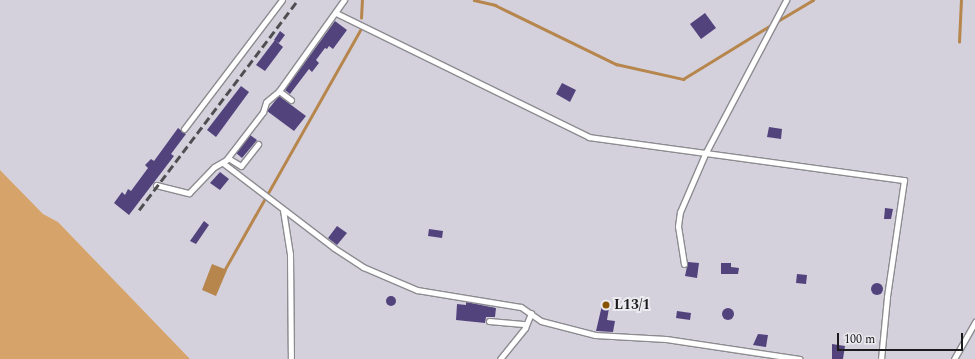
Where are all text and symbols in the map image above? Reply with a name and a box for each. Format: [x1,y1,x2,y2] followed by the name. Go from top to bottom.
[614,297,650,313] place label: L13/1
[601,300,611,310] marker: L13/1
[839,325,965,351] scale bar
[844,330,875,349] text: 100 m

